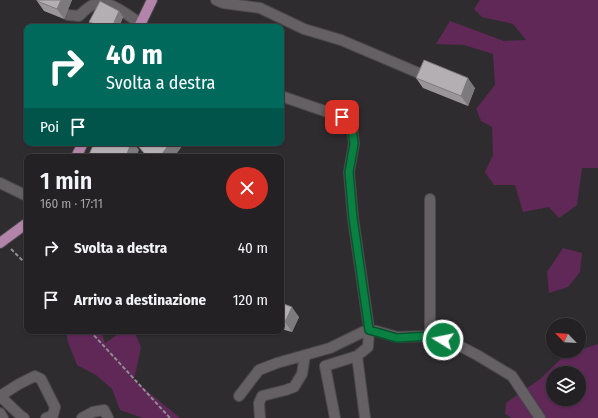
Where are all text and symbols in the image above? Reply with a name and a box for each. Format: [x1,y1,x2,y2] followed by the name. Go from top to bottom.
[106,38,163,71] text: 40 m
[40,40,92,92] icon: right
[106,72,215,94] text: Svolta a destra
[325,100,359,134] pin
[331,106,353,128] icon: arrive
[67,116,89,138] icon: arrive
[40,118,59,136] text: Poi
[40,167,92,195] text: 1 min
[226,167,268,209] button: close
[40,196,103,211] text: 160 m · 17:11
[40,237,62,259] icon: right
[74,239,167,257] text: Svolta a destra
[238,239,268,257] text: 40 m
[40,289,62,311] icon: arrive
[74,291,206,309] text: Arrivo a destinazione
[233,291,268,309] text: 120 m
[546,318,586,358] north arrow
[546,318,586,406] map controls
[422,319,464,361] position arrow
[546,366,586,406] button: layers

